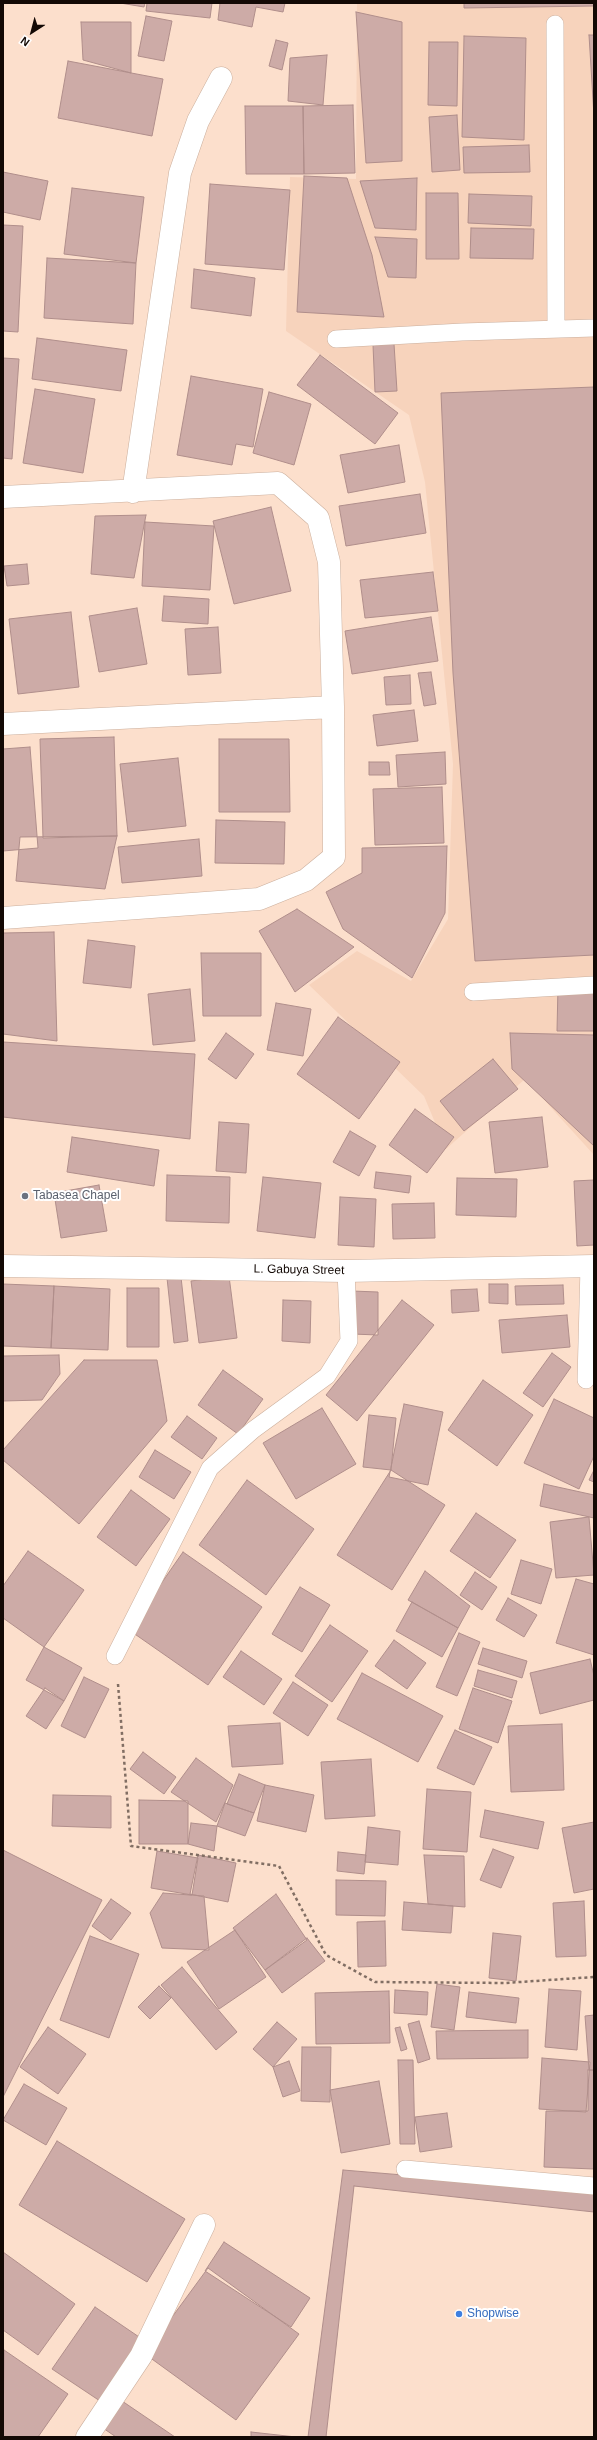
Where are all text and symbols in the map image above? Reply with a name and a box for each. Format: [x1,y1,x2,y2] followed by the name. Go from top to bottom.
[12,12,52,52] north arrow
[18,35,32,49] text: N
[33,1189,120,1203] place label: Tabasea Chapel
[20,1191,30,1201] marker: Tabasea Chapel
[254,1262,344,1278] street label: L. Gabuya Street
[467,2307,519,2321] place label: Shopwise
[454,2309,464,2319] marker: Shopwise

